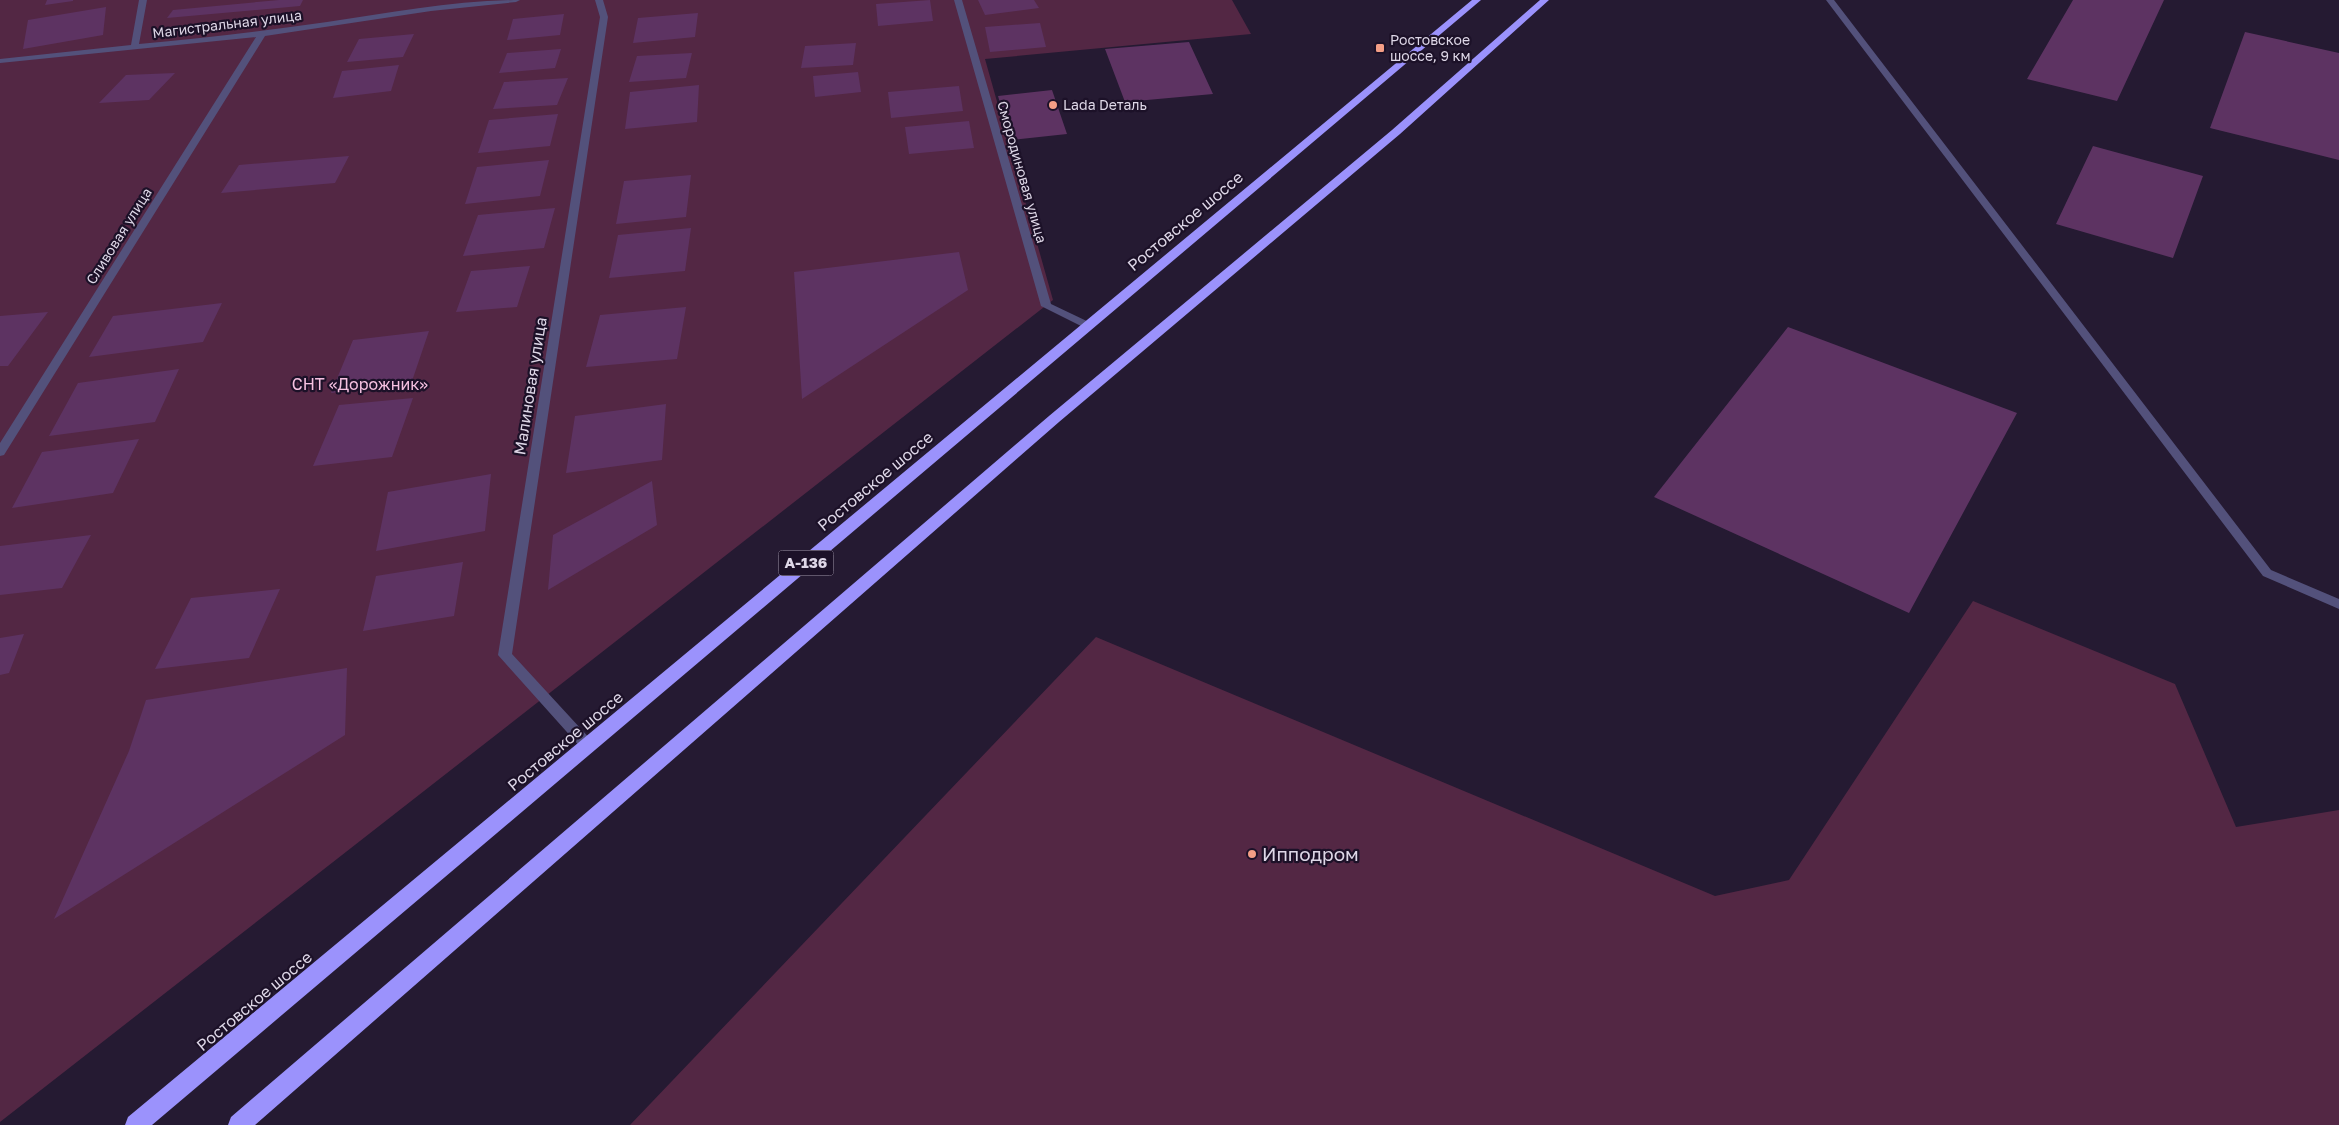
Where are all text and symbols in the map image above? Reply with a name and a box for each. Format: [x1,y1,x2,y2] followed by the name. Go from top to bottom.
[151,6,303,41] street label: Магистральная улица
[1390,31,1471,64] place label: Ростовское шоссе, 9 км
[1374,42,1386,54] marker: Ростовское шоссе, 9 км
[1063,96,1147,113] place label: Lada Dеталь
[994,99,1051,245] street label: Смородиновая улица
[1047,99,1059,111] marker: Lada Dеталь
[1123,167,1247,275] street label: Ростовское шоссе
[82,184,155,287] street label: Сливовая улица
[509,316,551,456] street label: Малиновая улица
[292,374,428,394] park label: СНТ «Дорожник»
[813,427,937,535] street label: Ростовское шоссе
[778,550,834,576] road number: А-136
[503,687,627,795] street label: Ростовское шоссе
[1262,842,1359,865] place label: Ипподром
[1246,848,1258,860] marker: Ипподром
[192,947,316,1055] street label: Ростовское шоссе

